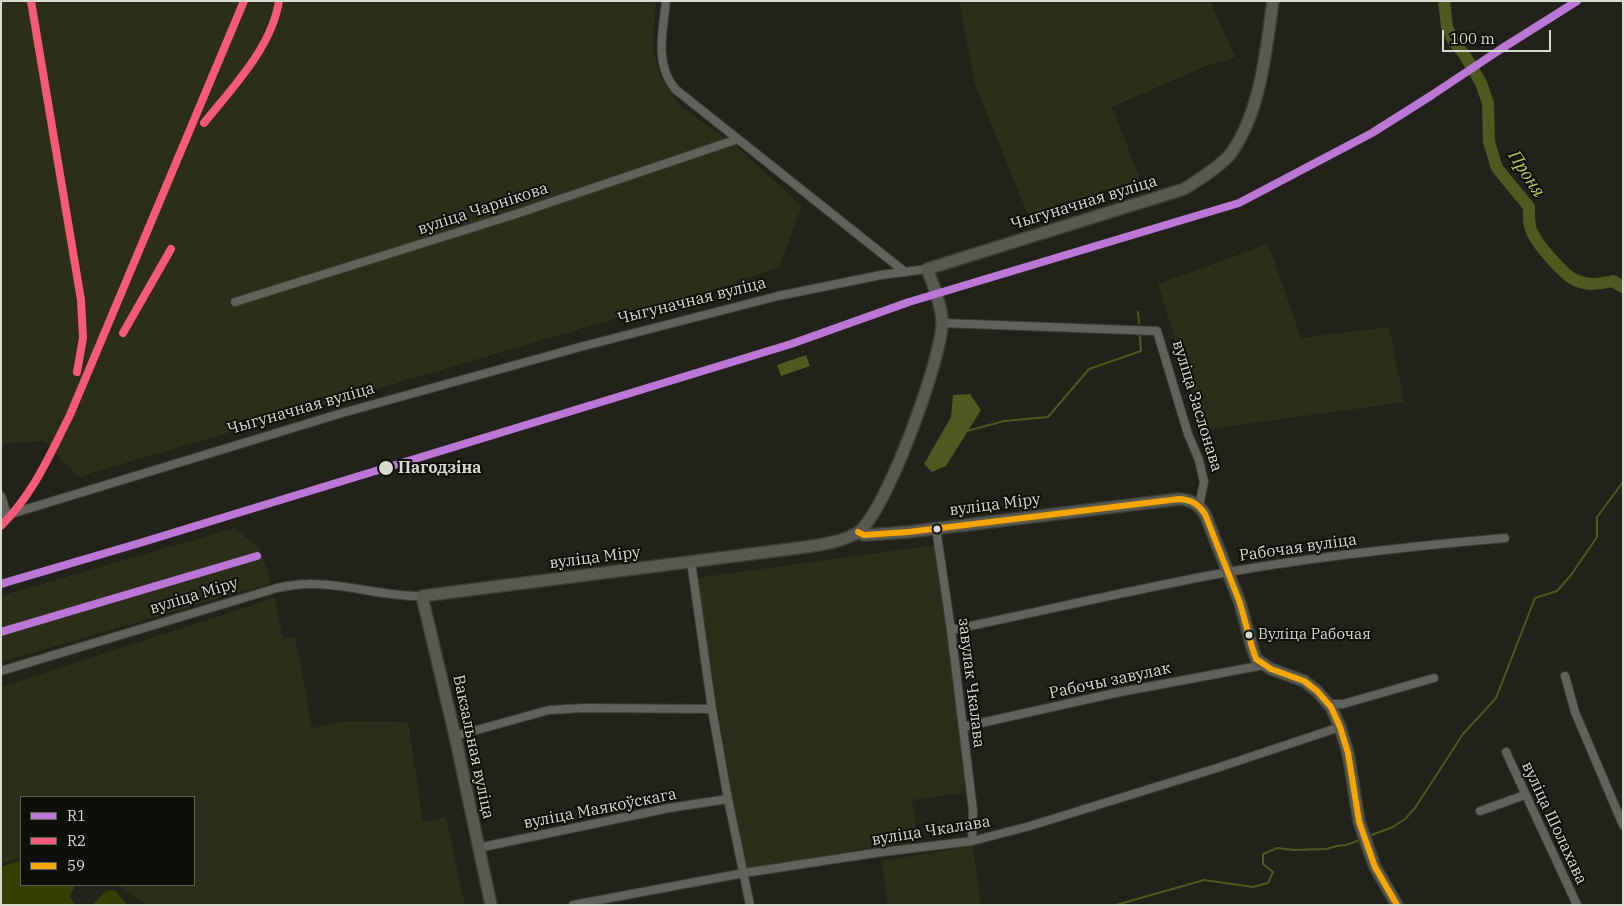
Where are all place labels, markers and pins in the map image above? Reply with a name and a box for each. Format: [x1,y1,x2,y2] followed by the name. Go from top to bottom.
[398,458,481,478] place label: Пагодзіна
[377,459,395,477] marker: Пагодзіна
[932,524,942,534] unlabelled marker
[1258,626,1371,644] place label: Вуліца Рабочая
[1244,630,1254,640] marker: Вуліца Рабочая

